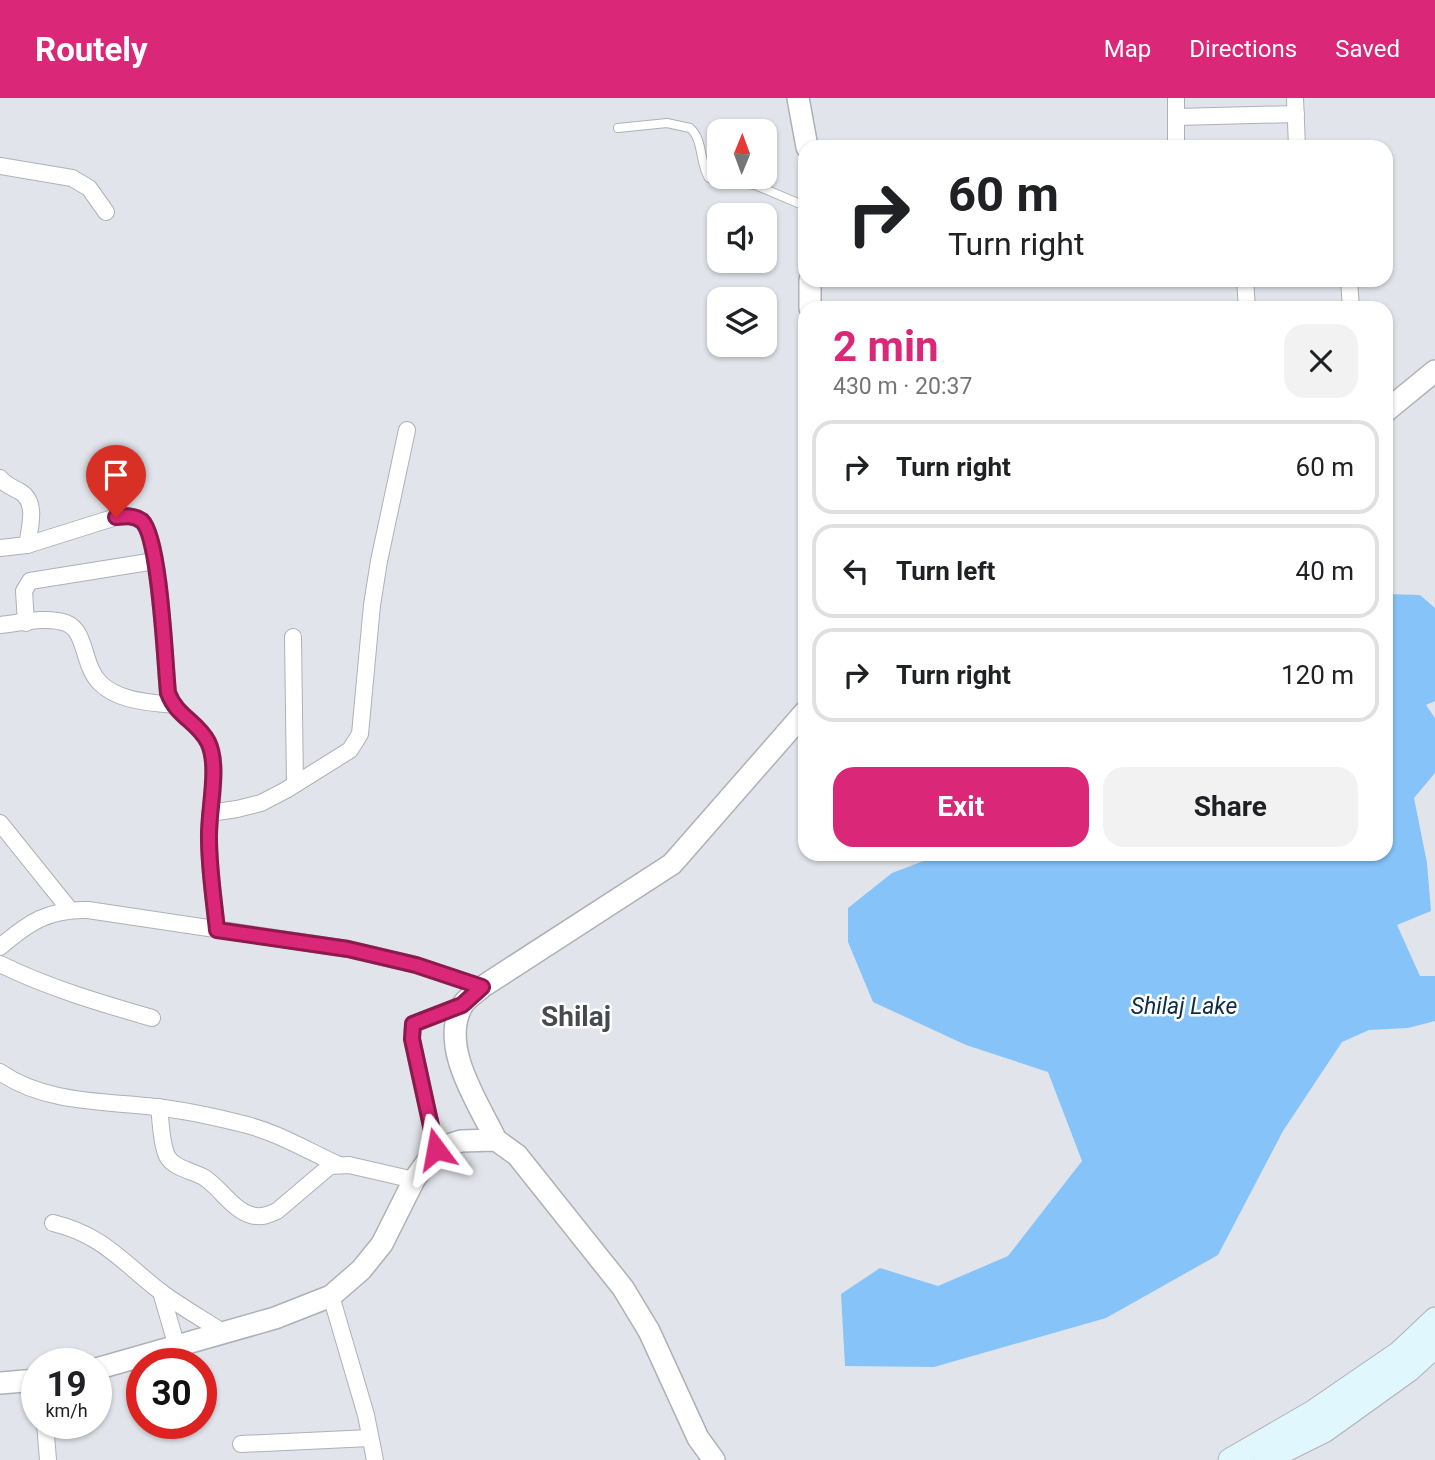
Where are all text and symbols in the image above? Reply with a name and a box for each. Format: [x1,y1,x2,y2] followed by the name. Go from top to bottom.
[35,30,148,69] text: Routely
[1104,35,1151,63] text: Map
[1189,35,1297,63] text: Directions
[1335,35,1400,63] text: Saved
[707,119,777,189] north arrow
[707,119,777,357] map controls
[948,166,1059,223] text: 60 m
[833,168,924,259] icon: right
[707,203,777,273] button: sound
[948,225,1084,263] text: Turn right
[707,287,777,357] button: layers
[833,322,939,371] text: 2 min
[1284,324,1358,398] button: close
[833,373,972,400] text: 430 m · 20:37
[86,445,146,517] pin
[837,448,875,486] icon: right
[896,452,1011,482] text: Turn right
[1296,452,1354,482] text: 60 m
[97,456,135,494] icon: arrive
[837,552,875,590] icon: left
[896,556,995,586] text: Turn left
[1296,556,1354,586] text: 40 m
[837,656,875,694] icon: right
[896,660,1011,690] text: Turn right
[1281,660,1354,690] text: 120 m
[833,767,1089,847] button: Exit
[1103,767,1358,847] button: Share
[1131,993,1237,1020] water label: Shilaj Lake
[541,1000,611,1033] district label: Shilaj
[399,1112,473,1186] position arrow
[126,1348,217,1439] speed limit sign: 30
[46,1364,87,1405] text: 19
[45,1400,88,1421] text: km/h

